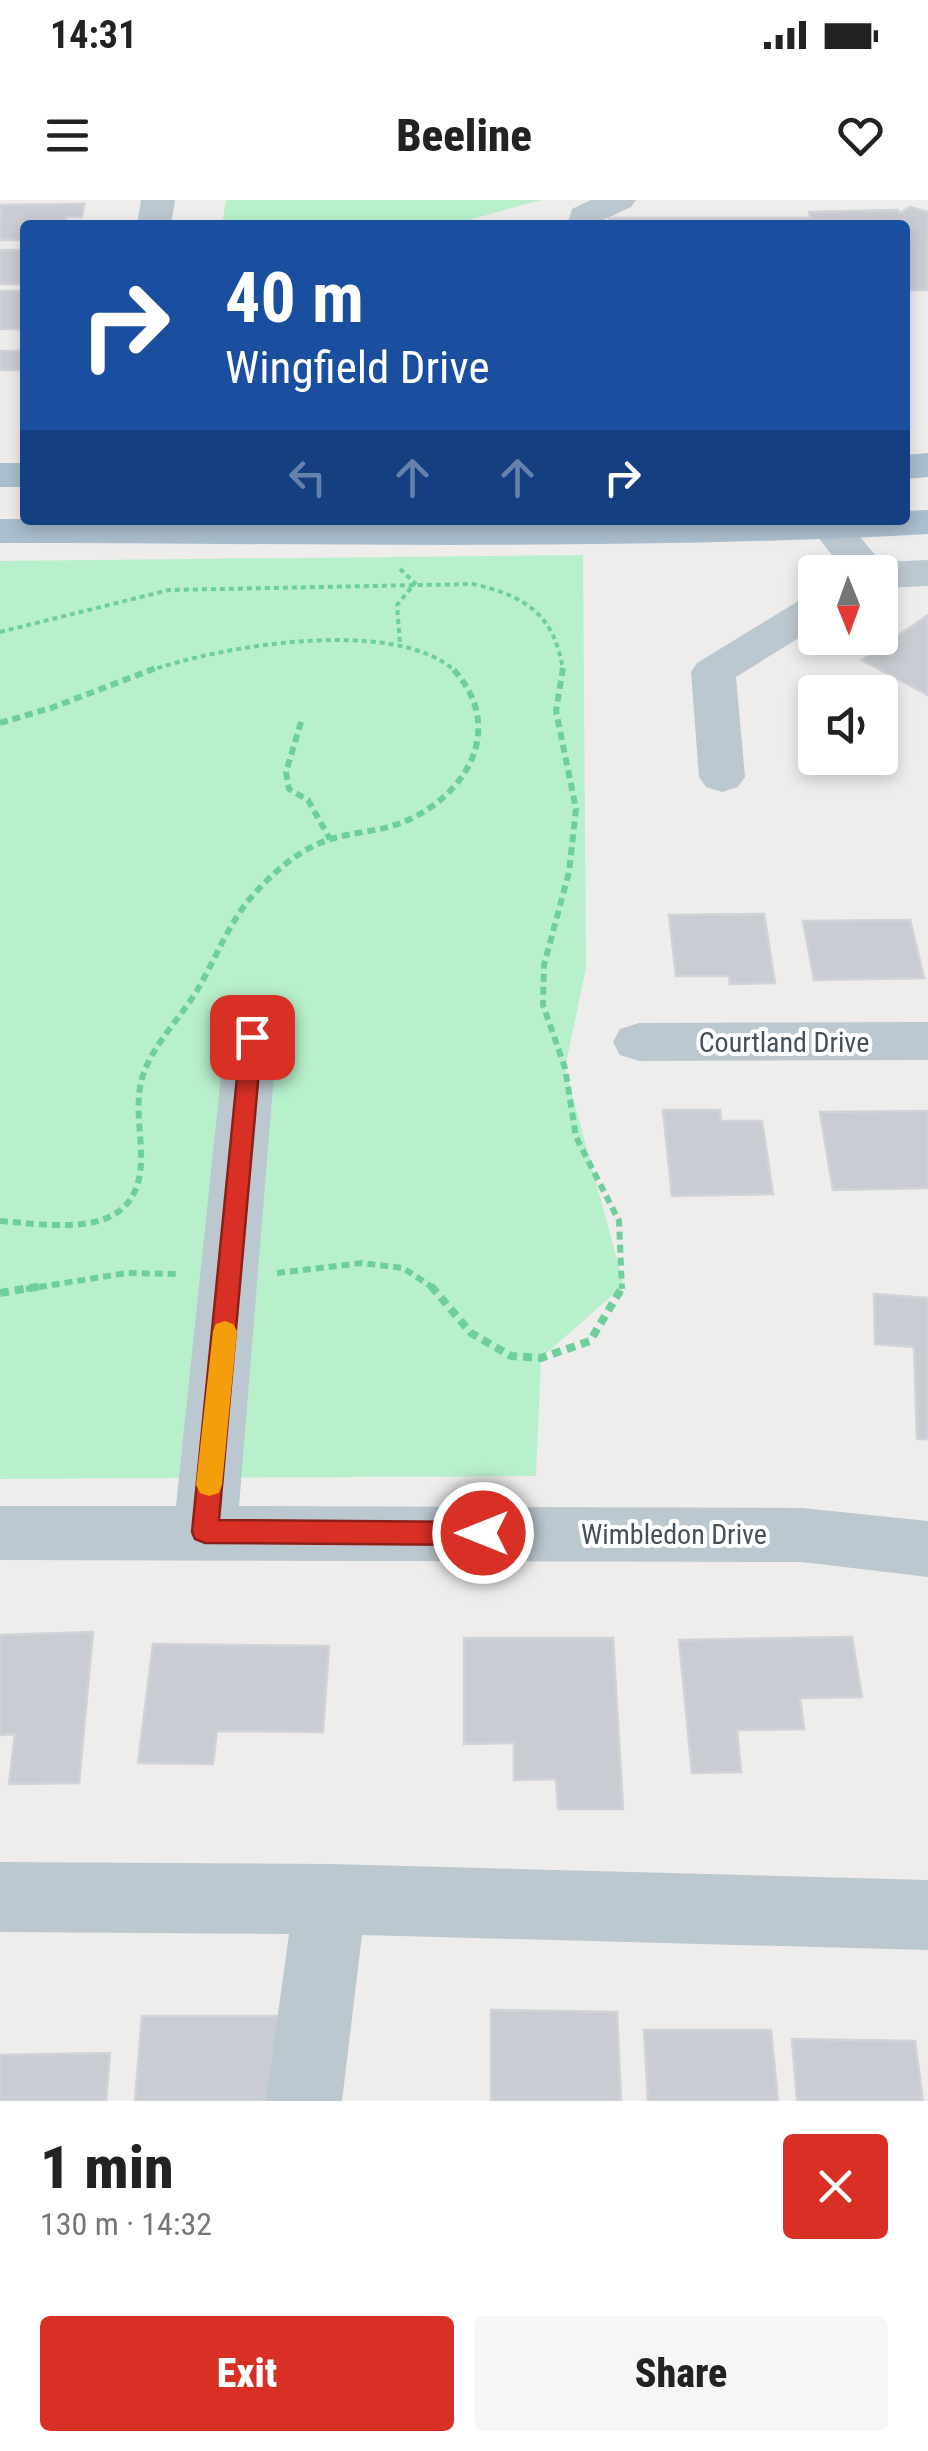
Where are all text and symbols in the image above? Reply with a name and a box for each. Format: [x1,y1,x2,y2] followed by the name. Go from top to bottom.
[50,13,137,57] text: 14:31
[40,108,95,163] icon: menu
[833,108,888,163] icon: heart
[396,109,532,162] text: Beeline
[225,257,364,339] text: 40 m
[60,260,190,390] icon: right
[225,341,490,394] text: Wingfield Drive
[280,450,335,505] icon: left
[385,450,440,505] icon: ahead
[490,450,545,505] icon: ahead
[595,450,650,505] icon: right
[798,555,898,655] north arrow
[798,555,898,775] map controls
[798,675,898,775] button: sound
[210,995,295,1080] pin
[225,1010,280,1065] icon: arrive
[699,1026,869,1059] street label: Courtland Drive
[431,1481,535,1585] position arrow
[581,1518,767,1551] street label: Wimbledon Drive
[40,2132,174,2203] text: 1 min
[783,2134,888,2239] button: close
[40,2205,212,2243] text: 130 m · 14:32
[40,2316,454,2431] button: Exit
[474,2316,888,2431] button: Share

